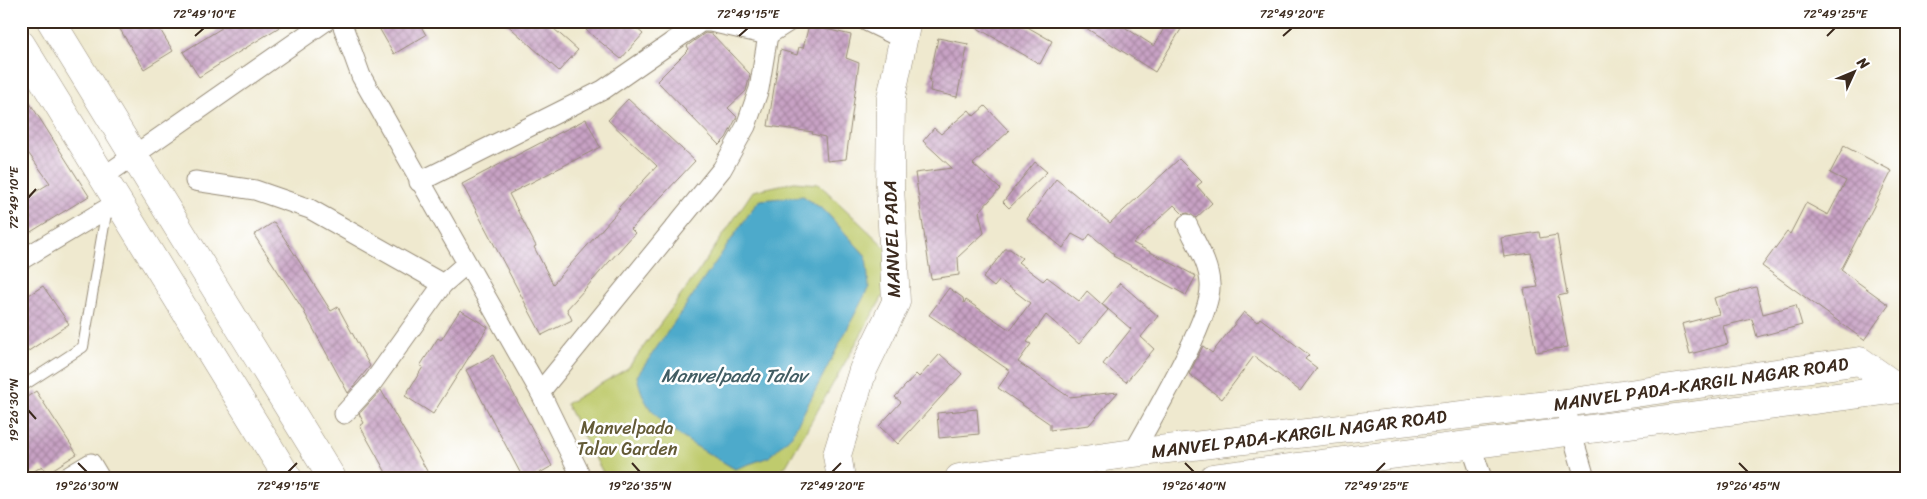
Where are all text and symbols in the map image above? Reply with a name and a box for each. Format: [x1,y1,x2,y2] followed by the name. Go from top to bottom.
[173,3,237,25] text: 72°49'10"E
[717,3,781,25] text: 72°49'15"E
[1260,3,1326,25] text: 72°49'20"E
[1803,3,1868,25] text: 72°49'25"E
[1830,48,1880,98] north arrow
[1850,50,1876,76] text: N
[3,165,25,229] text: 72°49'10"E
[874,180,910,298] street label: MANVEL PADA
[1551,347,1851,421] street label: MANVEL PADA-KARGIL NAGAR ROAD
[661,359,810,392] water label: Manvelpada Talav
[3,378,25,442] text: 19°26'30"N
[1149,400,1449,468] street label: MANVEL PADA-KARGIL NAGAR ROAD
[577,412,678,465] park label: Manvelpada Talav Garden
[55,475,119,497] text: 19°26'30"N
[257,475,321,497] text: 72°49'15"E
[608,475,672,497] text: 19°26'35"N
[800,475,866,497] text: 72°49'20"E
[1162,475,1227,497] text: 19°26'40"N
[1344,475,1409,497] text: 72°49'25"E
[1716,475,1781,497] text: 19°26'45"N

